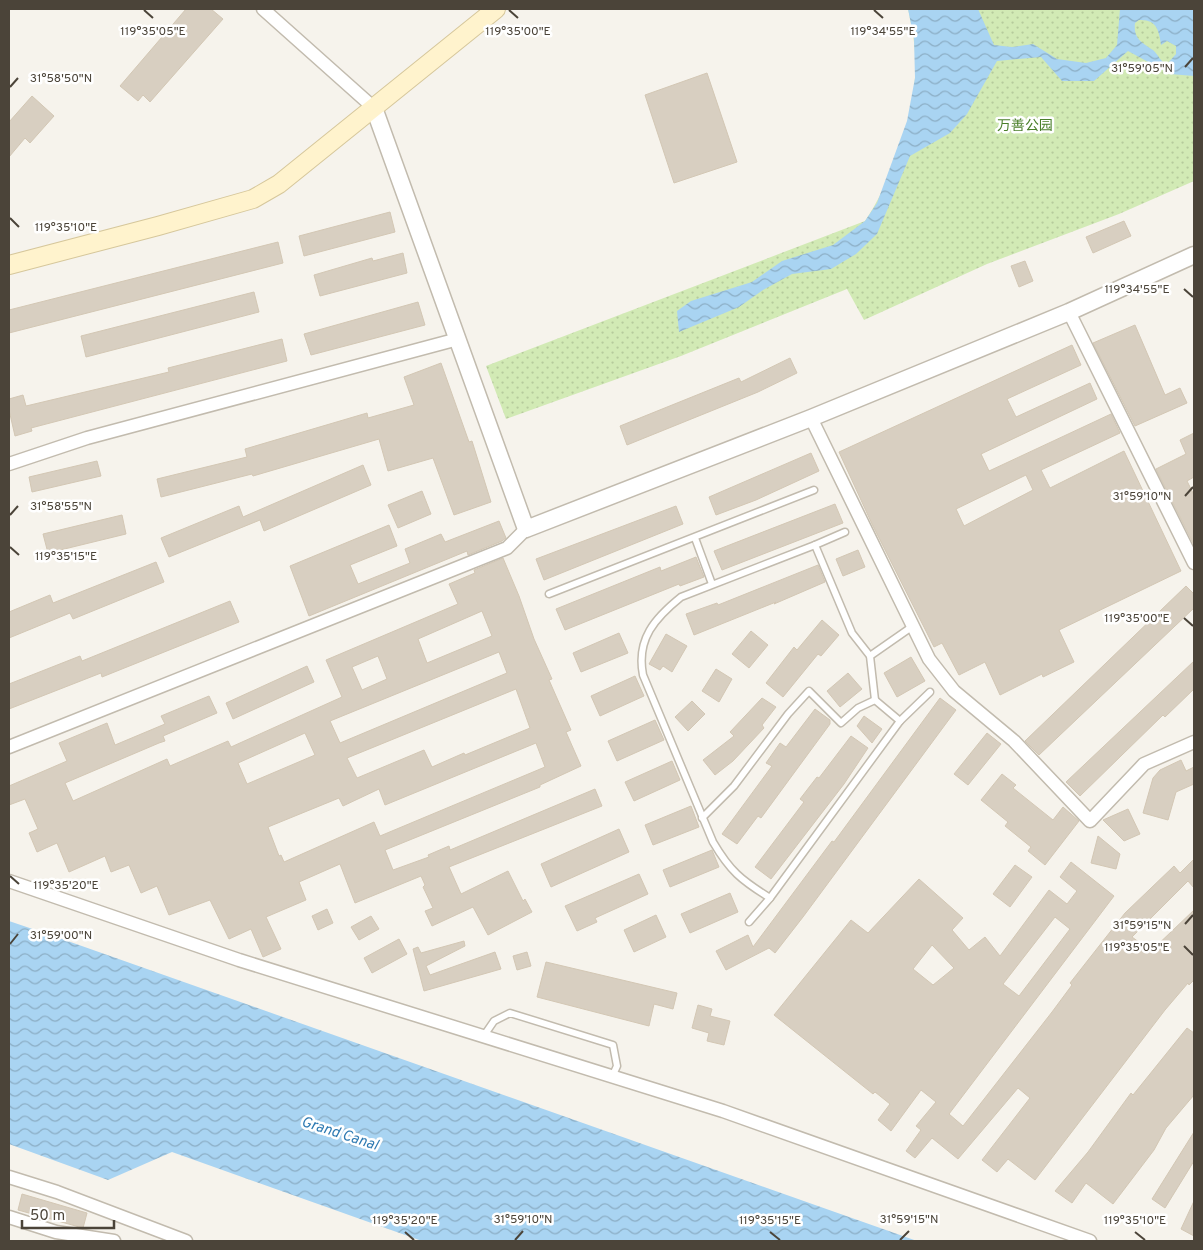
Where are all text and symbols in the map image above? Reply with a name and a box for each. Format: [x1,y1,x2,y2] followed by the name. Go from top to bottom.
[120,24,186,40] text: 119°35'05"E
[485,24,551,40] text: 119°35'00"E
[850,24,916,40] text: 119°34'55"E
[1111,61,1173,77] text: 31°59'05"N
[30,71,92,87] text: 31°58'50"N
[997,118,1053,135] park label: 万善公园
[35,220,97,236] text: 119°35'10"E
[1104,282,1170,298] text: 119°34'55"E
[1112,489,1172,505] text: 31°59'10"N
[30,499,92,515] text: 31°58'55"N
[35,549,97,565] text: 119°35'15"E
[1104,611,1170,627] text: 119°35'00"E
[33,878,99,894] text: 119°35'20"E
[1113,918,1171,934] text: 31°59'15"N
[30,928,92,944] text: 31°59'00"N
[1104,940,1170,956] text: 119°35'05"E
[299,1113,381,1156] water label: Grand Canal
[22,1198,115,1230] scale bar
[30,1207,65,1226] text: 50 m
[493,1212,553,1228] text: 31°59'10"N
[880,1212,938,1228] text: 31°59'15"N
[372,1213,438,1229] text: 119°35'20"E
[739,1213,801,1229] text: 119°35'15"E
[1104,1213,1166,1229] text: 119°35'10"E

